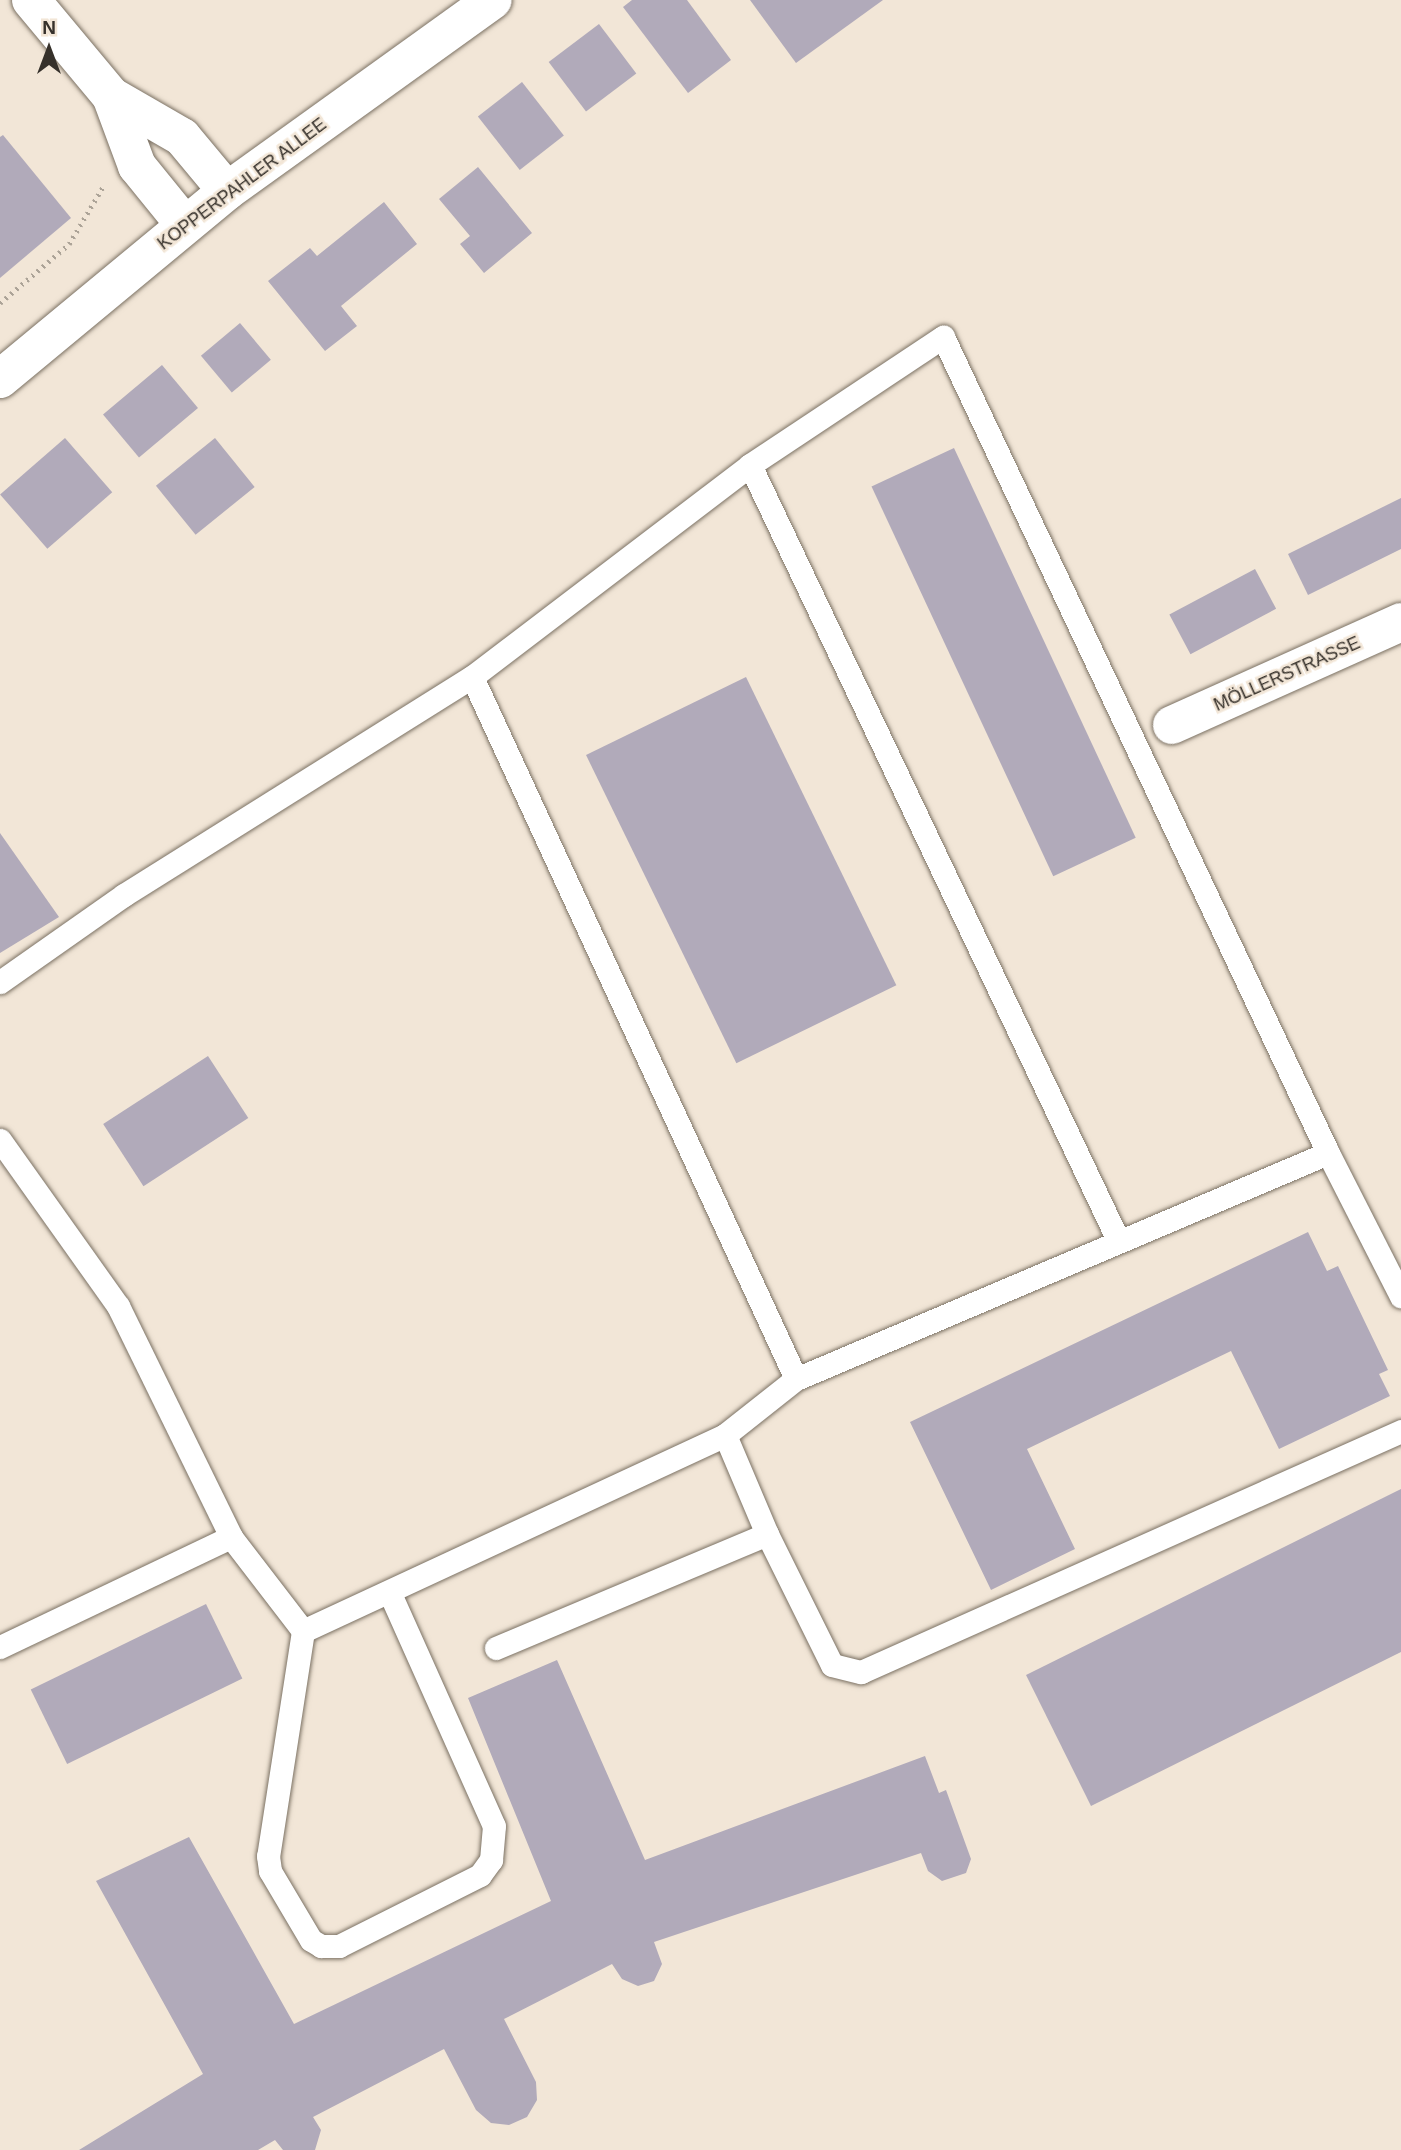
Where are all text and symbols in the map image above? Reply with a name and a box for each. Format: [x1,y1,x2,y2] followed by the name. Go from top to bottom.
[14,14,84,84] north arrow
[42,17,56,38] text: N
[153,113,331,255] street label: KOPPERPAHLER ALLEE
[1210,632,1364,716] street label: MÖLLERSTRASSE

